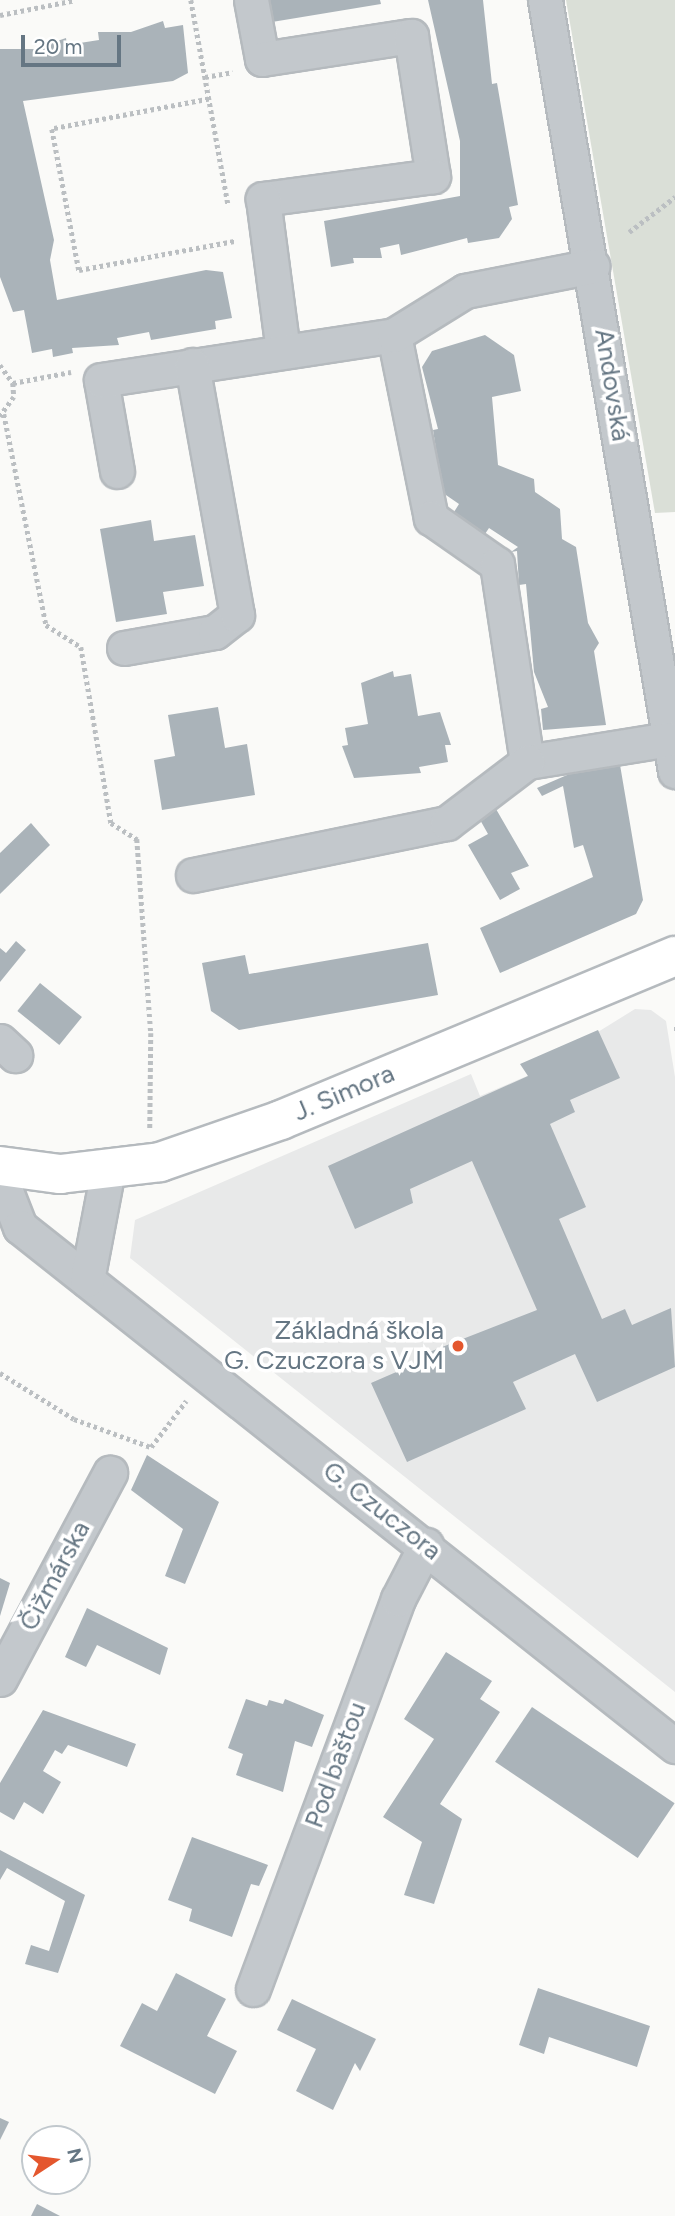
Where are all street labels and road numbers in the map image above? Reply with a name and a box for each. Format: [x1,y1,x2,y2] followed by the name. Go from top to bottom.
[588,327,636,443] street label: Andovská
[289,1058,399,1128] street label: J. Simora
[317,1455,447,1567] street label: G. Czuczora
[13,1516,97,1636] street label: Čižmárska
[299,1698,373,1832] street label: Pod baštou

